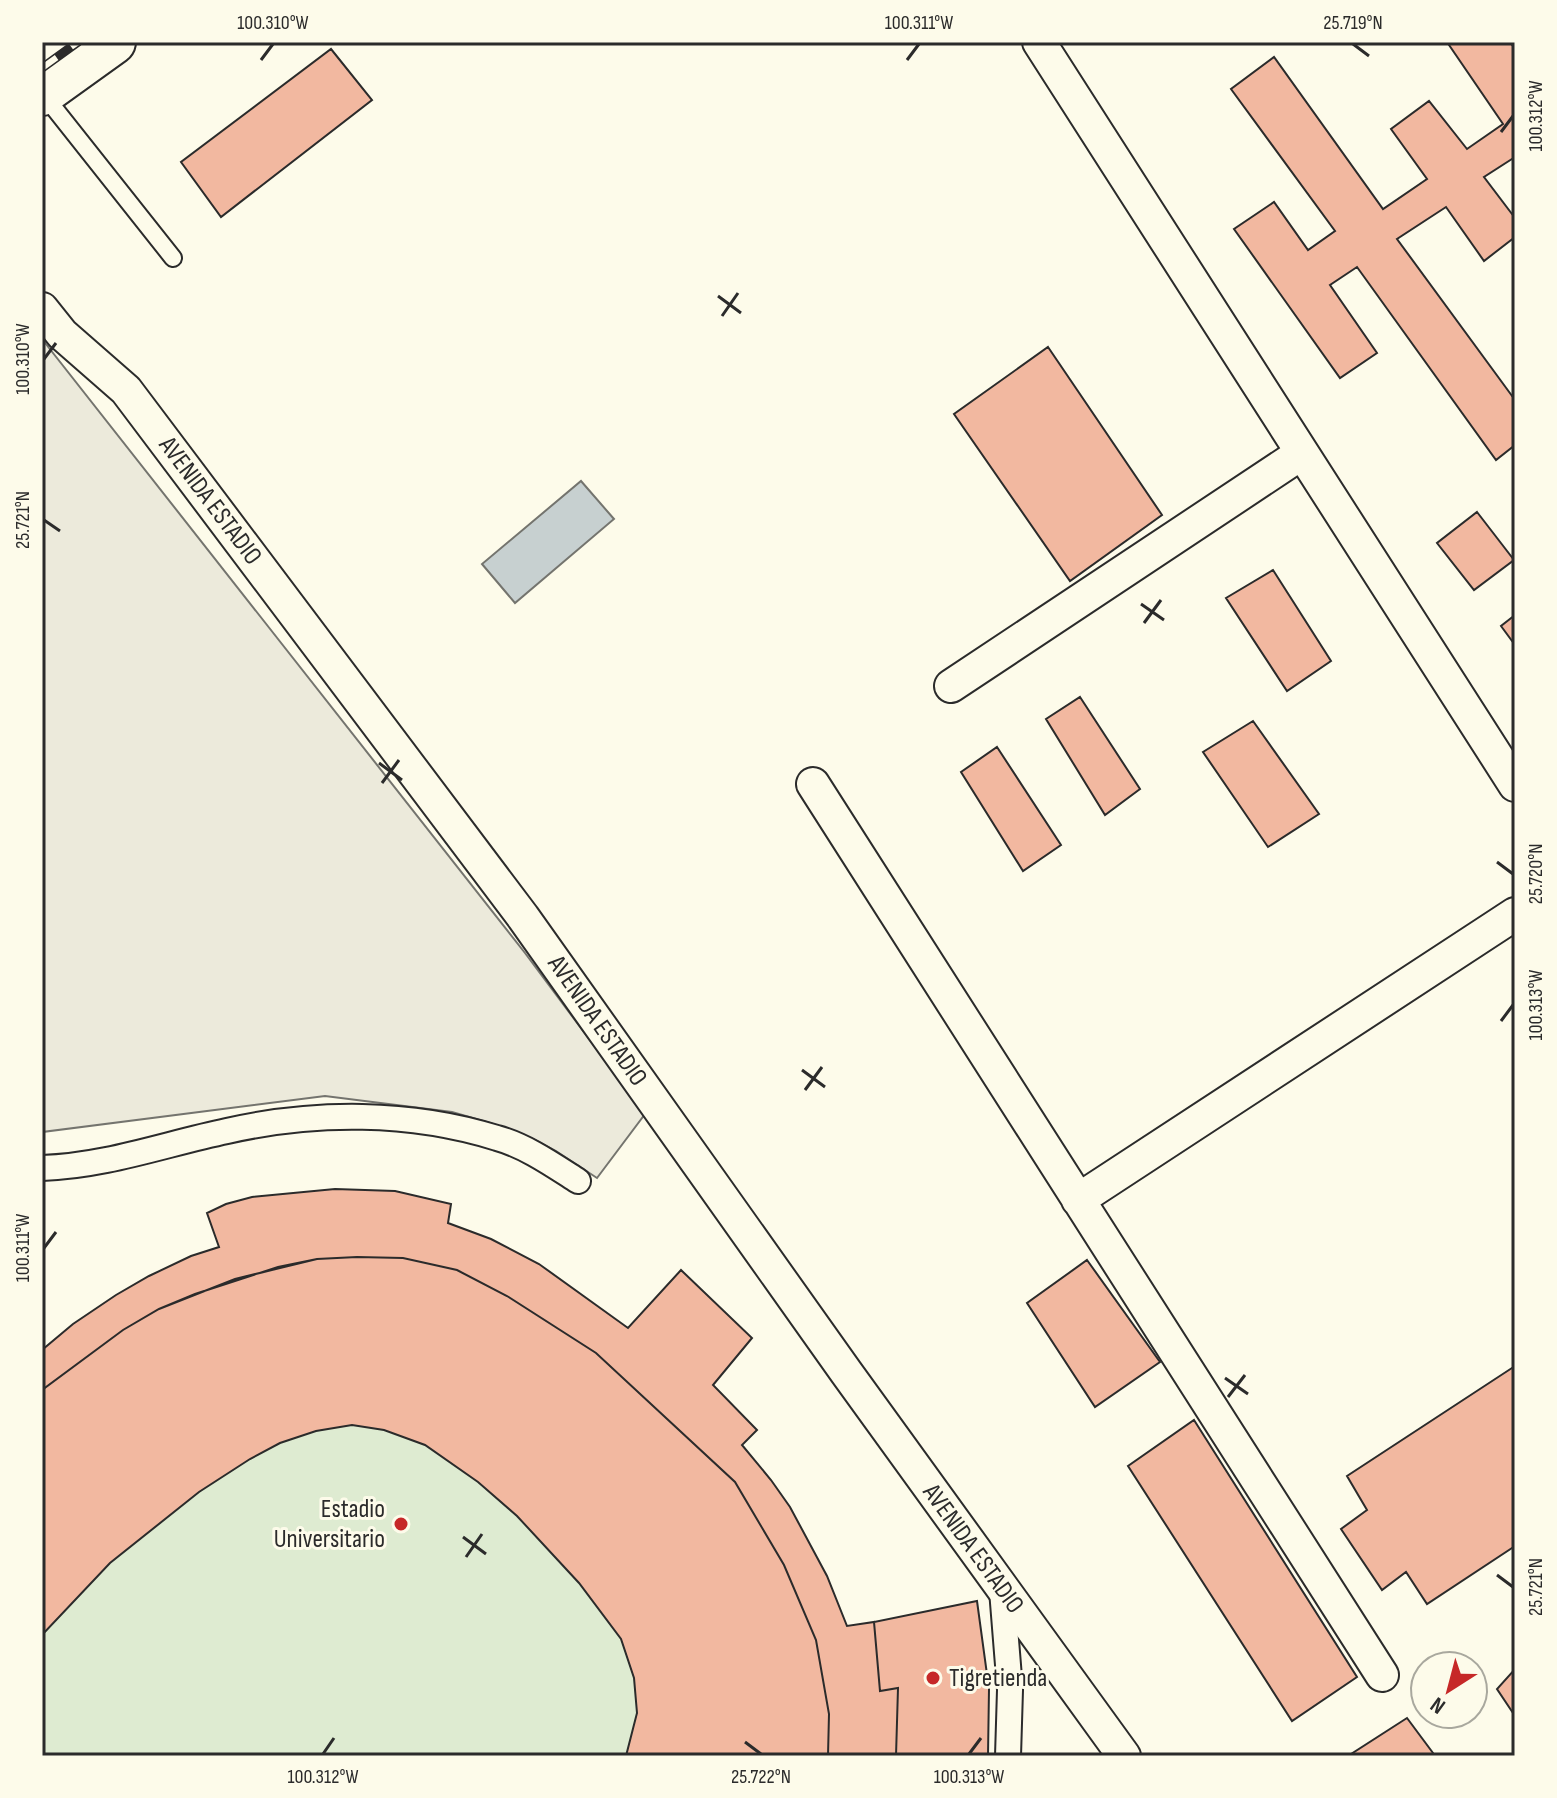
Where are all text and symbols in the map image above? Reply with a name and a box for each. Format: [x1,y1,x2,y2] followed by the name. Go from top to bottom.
[237,11,309,35] text: 100.310°W
[885,11,953,35] text: 100.311°W
[1323,11,1383,35] text: 25.719°N
[1524,81,1548,151] text: 100.312°W
[11,323,35,395] text: 100.310°W
[151,430,268,571] street label: AVENIDA ESTADIO
[11,491,35,549] text: 25.721°N
[1524,844,1548,904] text: 25.720°N
[540,949,653,1092] street label: AVENIDA ESTADIO
[1524,970,1548,1040] text: 100.313°W
[11,1214,35,1282] text: 100.311°W
[915,1478,1030,1620] street label: AVENIDA ESTADIO
[274,1494,385,1555] place label: Estadio Universitario
[392,1515,410,1533] marker: Estadio Universitario
[1524,1558,1548,1616] text: 25.721°N
[1409,1650,1489,1730] north arrow
[949,1663,1047,1694] place label: Tigretienda
[924,1669,942,1687] marker: Tigretienda
[1425,1691,1451,1719] text: N
[288,1765,358,1789] text: 100.312°W
[731,1765,791,1789] text: 25.722°N
[934,1765,1004,1789] text: 100.313°W

